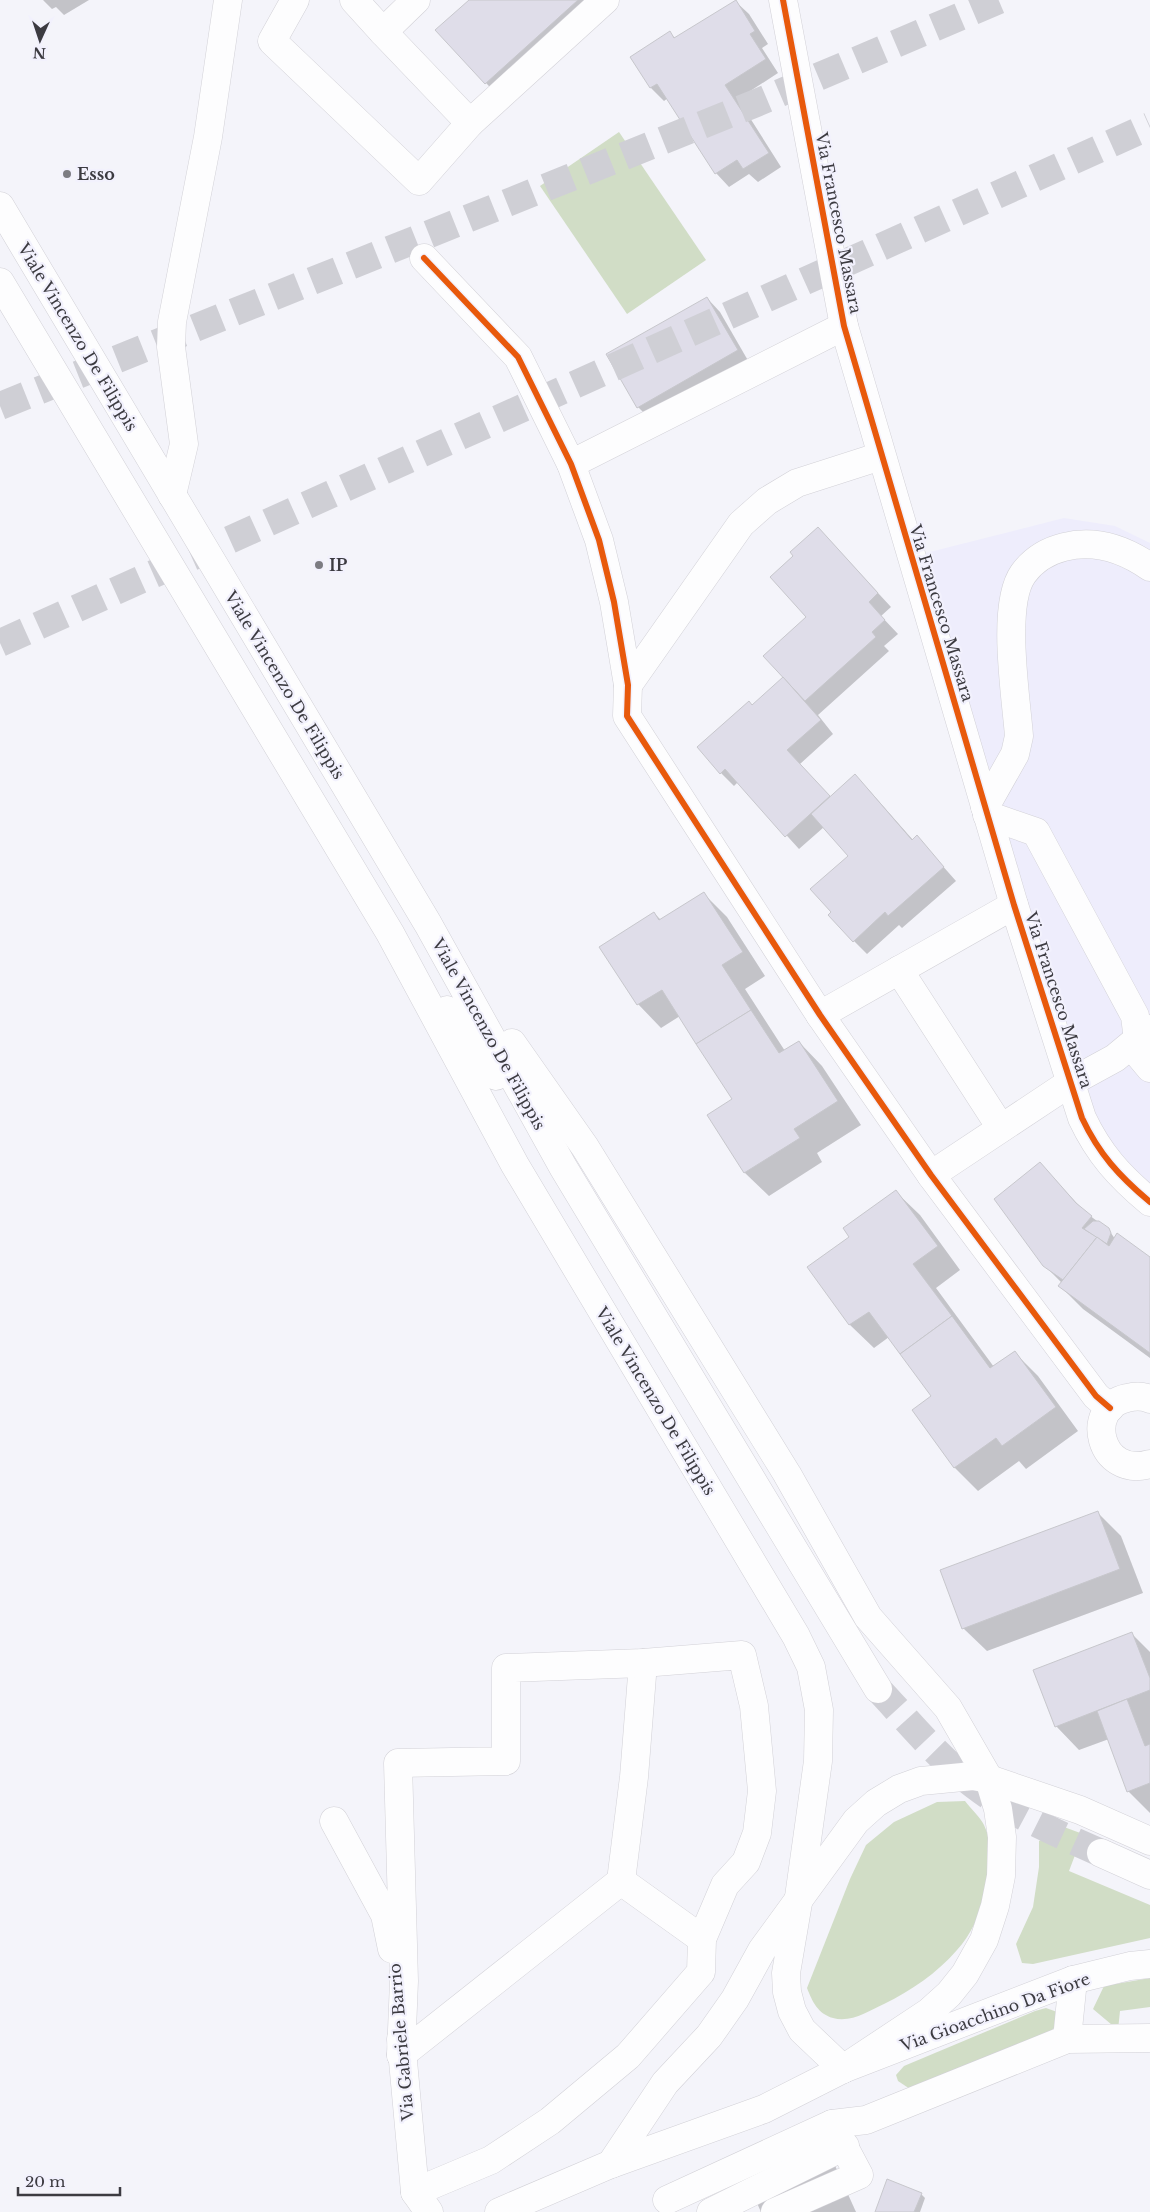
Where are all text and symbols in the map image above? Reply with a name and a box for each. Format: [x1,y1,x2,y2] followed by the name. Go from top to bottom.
[15,15,65,65] north arrow
[32,44,46,62] text: N
[811,130,866,315] street label: Via Francesco Massara
[77,164,115,184] place label: Esso
[61,168,73,180] marker: Esso
[13,238,142,435] street label: Viale Vincenzo De Filippis
[905,521,979,704] street label: Via Francesco Massara
[329,555,348,575] place label: IP
[313,559,325,571] marker: IP
[220,586,349,783] street label: Viale Vincenzo De Filippis
[1021,908,1097,1091] street label: Via Francesco Massara
[427,934,550,1133] street label: Viale Vincenzo De Filippis
[591,1302,720,1499] street label: Viale Vincenzo De Filippis
[384,1962,418,2123] street label: Via Gabriele Barrio
[897,1968,1092,2056] street label: Via Gioacchino Da Fiore
[18,2164,120,2196] scale bar
[25,2172,65,2191] text: 20 m

